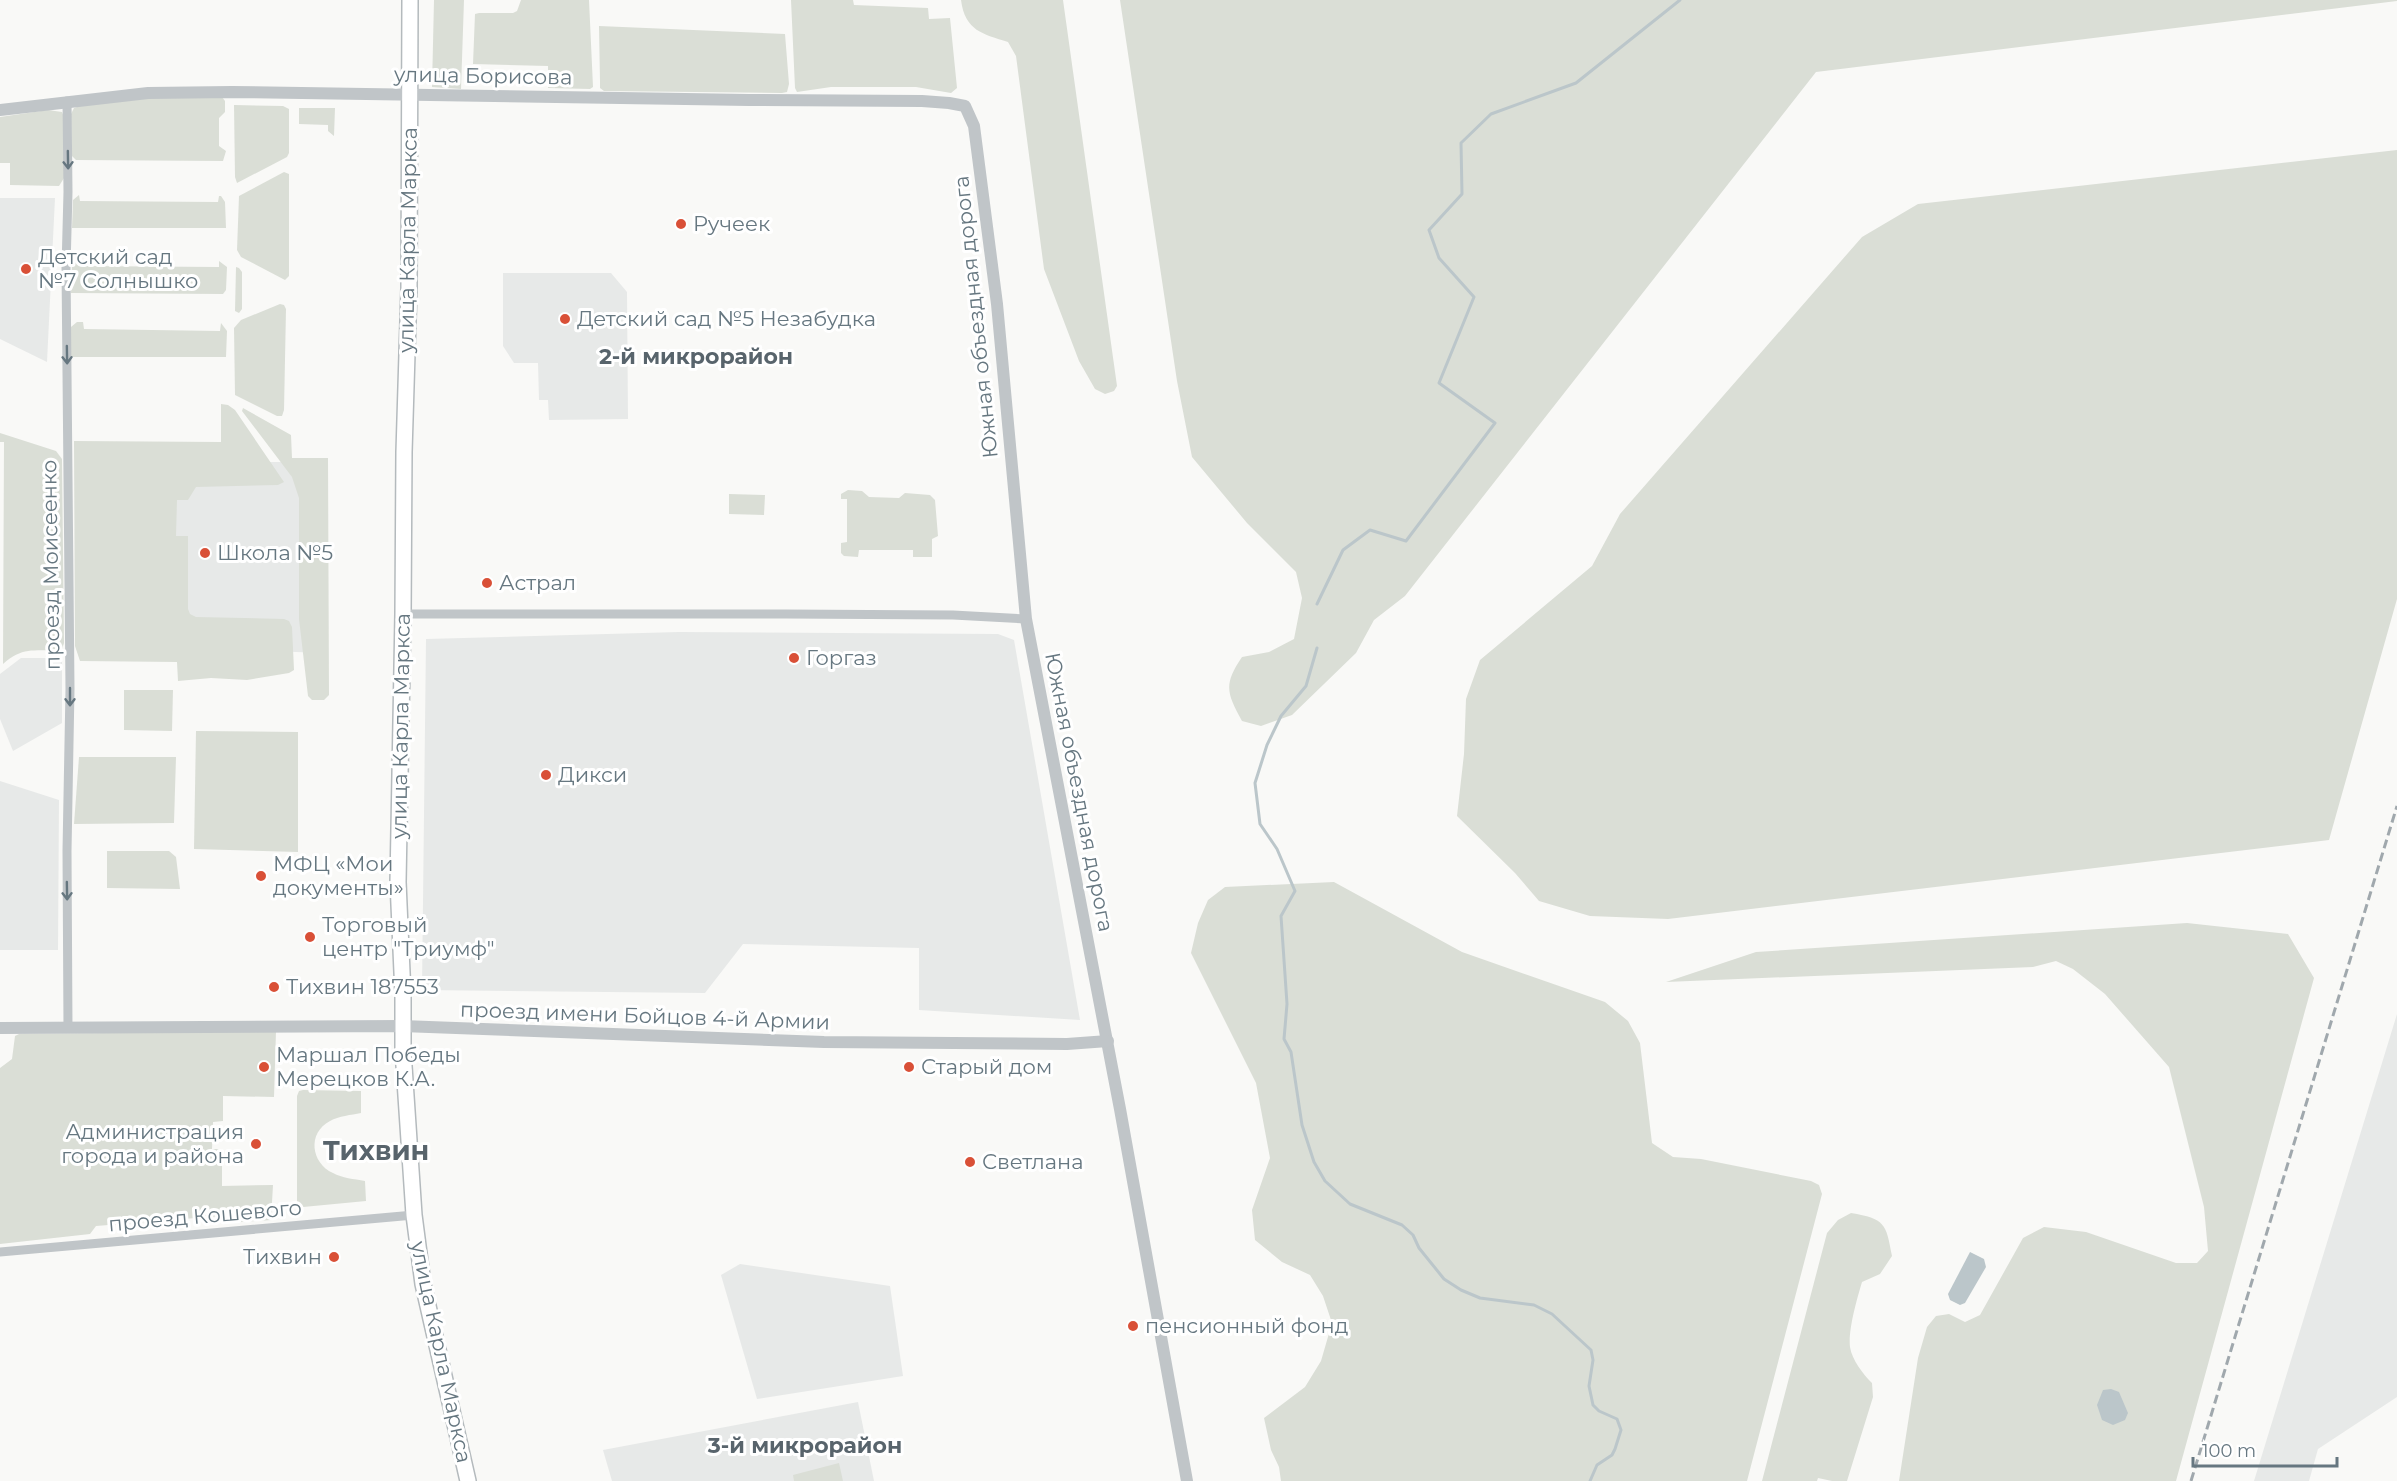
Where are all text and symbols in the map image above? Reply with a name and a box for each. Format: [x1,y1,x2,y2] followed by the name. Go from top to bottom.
[393,61,572,90] street label: улица Борисова
[393,127,422,354] street label: улица Карла Маркса
[62,149,74,169] one-way arrow
[948,175,1003,460] street label: Южная объездная дорога
[693,211,770,236] place label: Ручеек
[674,217,688,231] marker: Ручеек
[38,244,198,293] place label: Детский сад №7 Солнышко
[19,262,33,276] marker: Детский сад №7 Солнышко
[577,306,876,331] place label: Детский сад №5 Незабудка
[558,312,572,326] marker: Детский сад №5 Незабудка
[599,343,793,370] district label: 2-й микрорайон
[61,344,73,364] one-way arrow
[36,460,65,670] street label: проезд Моисеенко
[217,540,333,565] place label: Школа №5
[198,546,212,560] marker: Школа №5
[499,570,576,595] place label: Астрал
[480,576,494,590] marker: Астрал
[386,613,415,840] street label: улица Карла Маркса
[806,645,877,670] place label: Горгаз
[1040,650,1119,934] street label: Южная объездная дорога
[787,651,801,665] marker: Горгаз
[64,686,76,706] one-way arrow
[558,762,627,787] place label: Дикси
[539,768,553,782] marker: Дикси
[273,851,404,900] place label: МФЦ «Мои документы»
[254,869,268,883] marker: МФЦ «Мои документы»
[61,881,73,901] one-way arrow
[322,912,495,961] place label: Торговый центр "Триумф"
[303,930,317,944] marker: Торговый центр "Триумф"
[286,974,439,999] place label: Тихвин 187553
[267,980,281,994] marker: Тихвин 187553
[460,997,830,1034] street label: проезд имени Бойцов 4-й Армии
[276,1042,461,1091] place label: Маршал Победы Мерецков К.А.
[921,1054,1052,1079] place label: Старый дом
[257,1060,271,1074] marker: Маршал Победы Мерецков К.А.
[902,1060,916,1074] marker: Старый дом
[61,1119,244,1168] place label: Администрация города и района
[323,1134,429,1167] district label: Тихвин
[249,1137,263,1151] marker: Администрация города и района
[982,1149,1084,1174] place label: Светлана
[963,1155,977,1169] marker: Светлана
[107,1195,303,1236] street label: проезд Кошевого
[406,1238,477,1465] street label: улица Карла Маркса
[243,1244,322,1269] place label: Тихвин
[327,1250,341,1264] marker: Тихвин
[1145,1313,1348,1338] place label: пенсионный фонд
[1126,1319,1140,1333] marker: пенсионный фонд
[2193,1430,2337,1468] scale bar
[707,1432,902,1459] district label: 3-й микрорайон
[2202,1440,2256,1462] text: 100 m

